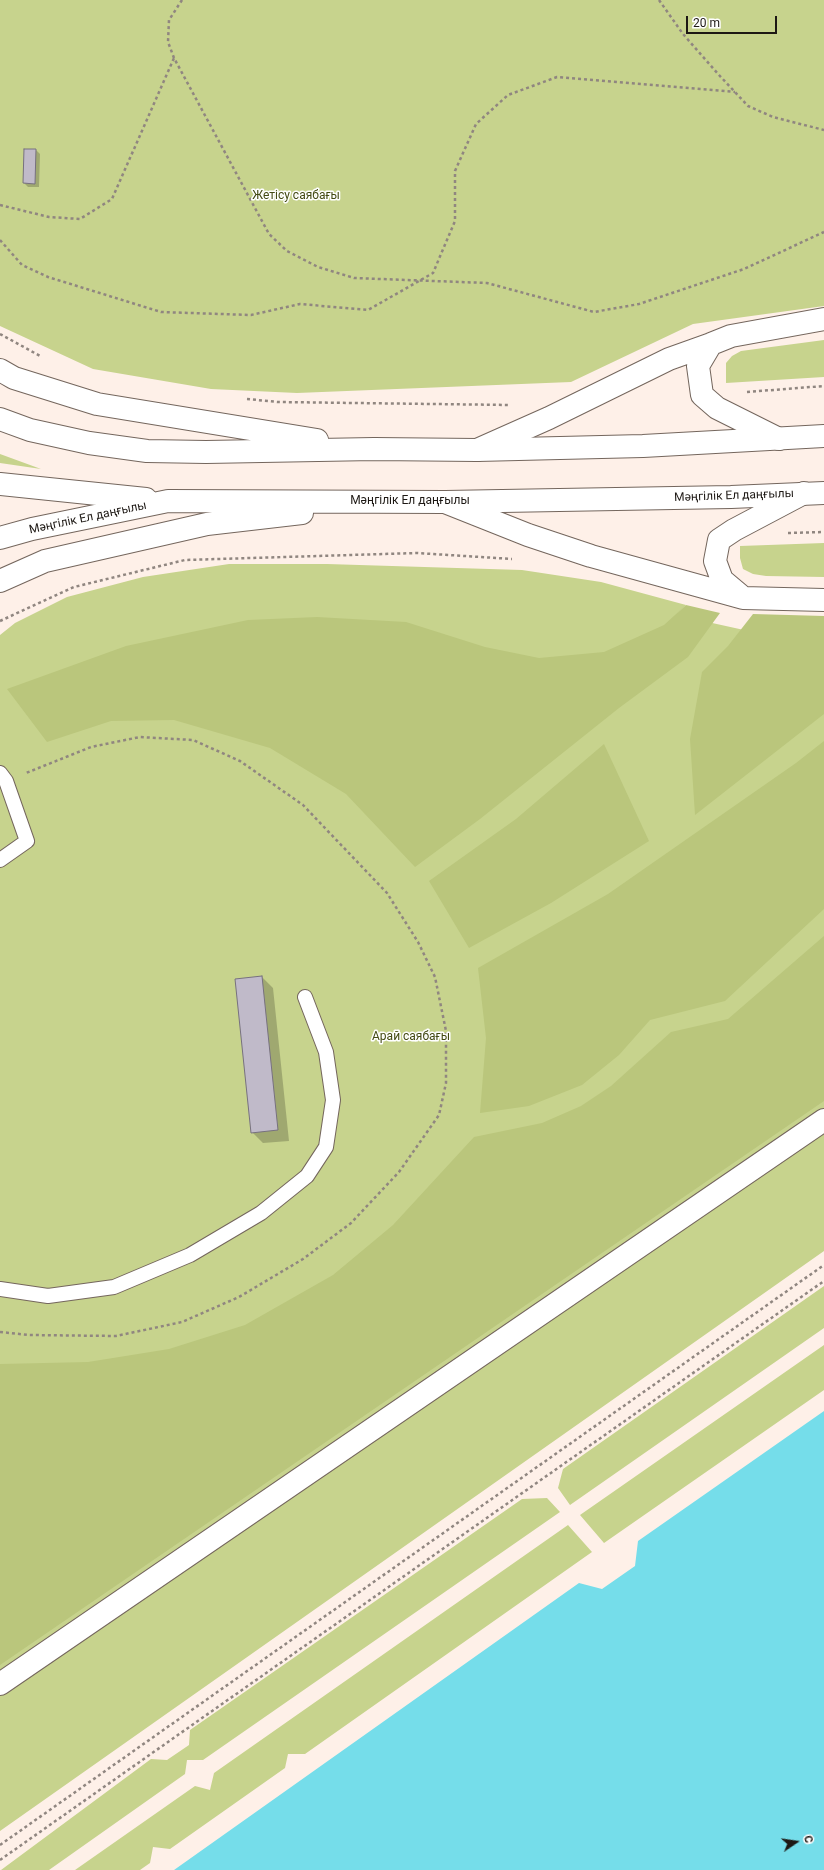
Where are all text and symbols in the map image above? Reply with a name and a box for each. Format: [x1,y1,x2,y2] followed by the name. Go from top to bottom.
[688,8,779,34] scale bar
[693,16,720,30] text: 20 m
[252,189,340,203] park label: Жетісу саябағы
[674,487,794,505] street label: Мәңгілік Ел даңғылы
[350,494,470,508] street label: Мәңгілік Ел даңғылы
[28,499,148,537] street label: Мәңгілік Ел даңғылы
[372,1030,450,1044] park label: Арай саябағы
[776,1822,816,1862] north arrow
[801,1834,815,1844] text: С

